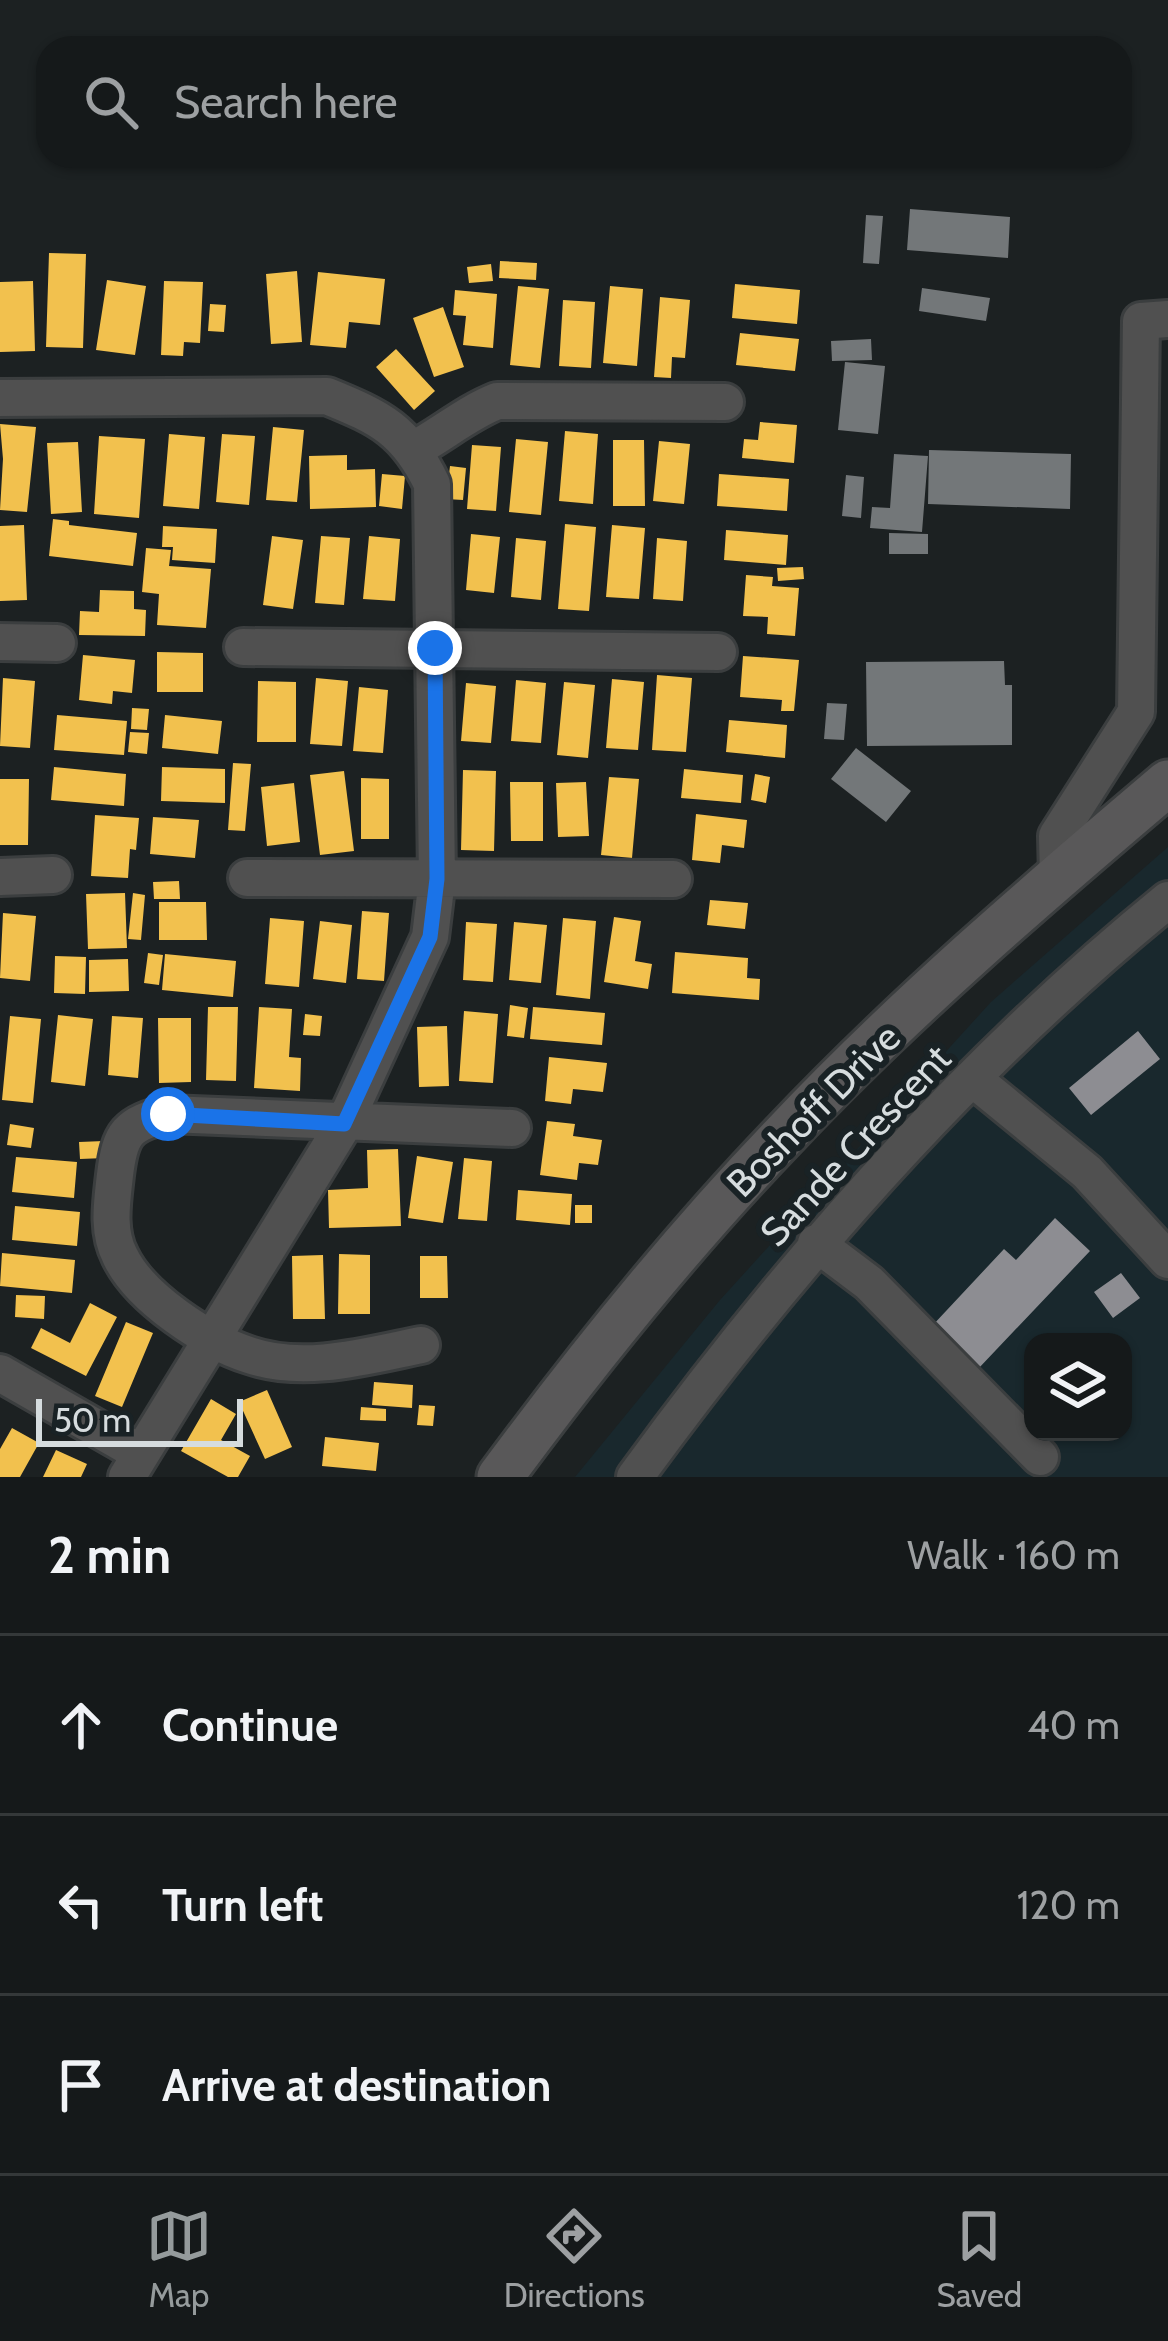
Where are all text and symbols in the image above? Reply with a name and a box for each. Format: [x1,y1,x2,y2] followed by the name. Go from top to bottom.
[36,36,1132,168] search box
[78,69,144,135] icon: search
[174,75,398,129] text: Search here
[408,621,462,675] route end
[716,1013,910,1207] street label: Boshoff Drive
[750,1035,960,1255] street label: Sande Crescent
[141,1087,195,1141] route start
[1024,1333,1132,1441] map controls
[1024,1333,1132,1441] button: layers
[36,1393,243,1446] scale bar
[54,1400,131,1440] text: 50 m
[48,1524,171,1586] text: 2 min
[907,1531,1120,1579] text: Walk · 160 m
[48,1692,114,1758] icon: ahead
[162,1698,338,1752] text: Continue
[1027,1701,1120,1749] text: 40 m
[48,1872,114,1938] icon: left
[162,1878,324,1932] text: Turn left
[1017,1881,1120,1929] text: 120 m
[48,2052,114,2118] icon: arrive
[162,2058,551,2112] text: Arrive at destination
[146,2203,212,2315] tab: Map
[504,2203,645,2315] tab: Directions
[936,2203,1022,2315] tab: Saved

